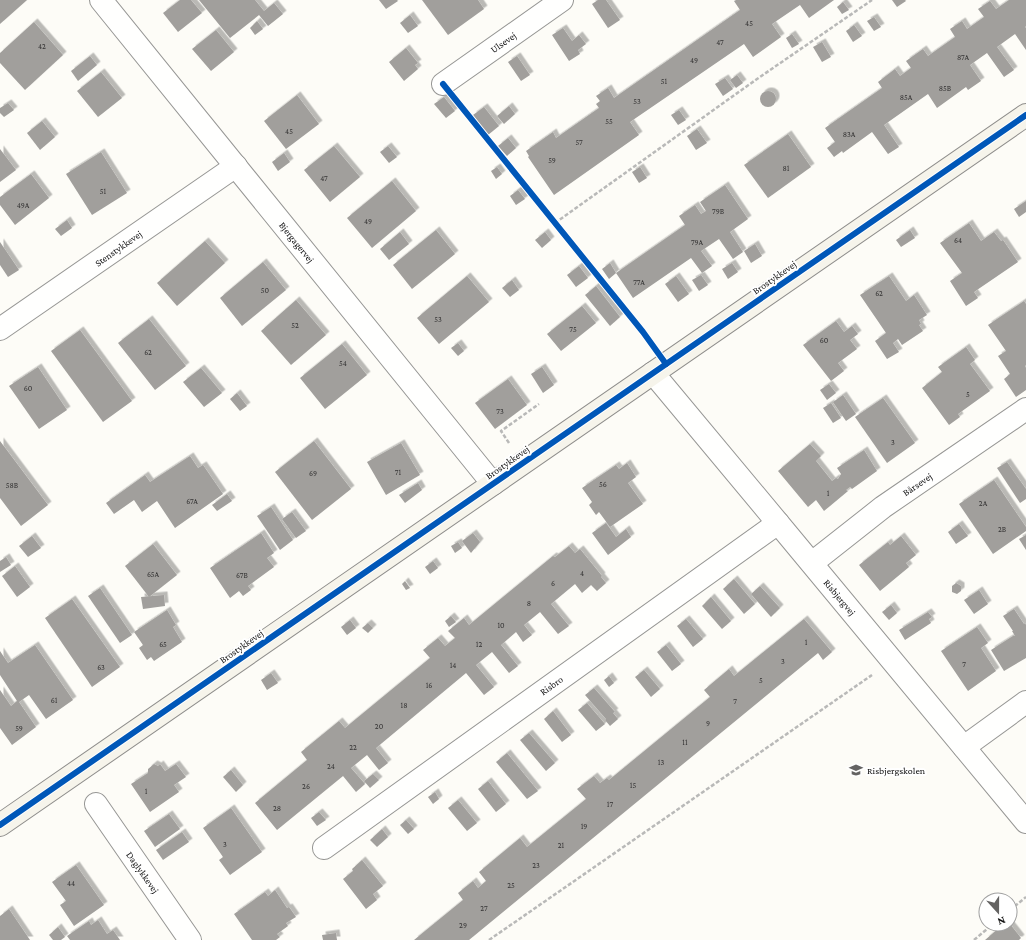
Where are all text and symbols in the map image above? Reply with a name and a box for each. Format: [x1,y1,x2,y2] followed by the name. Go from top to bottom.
[745,19,753,28] house number: 45
[488,30,519,56] street label: Ulsevej
[716,38,724,47] house number: 47
[38,42,46,51] house number: 42
[957,53,969,62] house number: 87A
[690,56,698,65] house number: 49
[661,77,668,86] house number: 51
[939,84,952,93] house number: 85B
[900,93,913,102] house number: 85A
[633,97,641,106] house number: 53
[605,117,613,126] house number: 55
[285,127,293,136] house number: 45
[843,130,856,139] house number: 83A
[575,138,583,147] house number: 57
[548,156,556,165] house number: 59
[783,164,790,173] house number: 81
[320,174,328,183] house number: 47
[100,187,107,196] house number: 51
[17,201,30,210] house number: 49A
[712,207,725,216] house number: 79B
[364,217,372,226] house number: 49
[276,220,316,266] street label: Bjergagervej
[93,228,144,269] street label: Stenstykkevej
[954,236,962,245] house number: 64
[691,238,704,247] house number: 79A
[750,258,799,297] street label: Brostykkevej
[633,278,645,287] house number: 77A
[261,286,270,295] house number: 50
[875,289,883,298] house number: 62
[434,315,442,324] house number: 53
[291,321,299,330] house number: 52
[569,325,577,334] house number: 75
[820,336,829,345] house number: 60
[144,348,152,357] house number: 62
[339,359,347,368] house number: 54
[24,384,33,393] house number: 60
[966,390,970,399] house number: 5
[496,407,504,416] house number: 73
[891,438,895,447] house number: 3
[483,443,532,482] street label: Brostykkevej
[395,468,402,477] house number: 71
[309,469,317,478] house number: 69
[900,471,935,499] street label: Bårsevej
[599,480,607,489] house number: 56
[6,481,19,490] house number: 58B
[827,489,830,498] house number: 1
[186,497,198,506] house number: 67A
[979,499,988,508] house number: 2A
[998,525,1007,534] house number: 2B
[580,569,584,578] house number: 4
[147,570,160,579] house number: 65A
[236,571,249,580] house number: 67B
[821,577,858,618] street label: Risbjergvej
[551,579,555,588] house number: 6
[527,599,531,608] house number: 8
[497,621,505,630] house number: 10
[217,627,266,666] street label: Brostykkevej
[805,638,808,647] house number: 1
[159,640,167,649] house number: 65
[476,640,482,649] house number: 12
[781,657,785,666] house number: 3
[962,660,966,669] house number: 7
[450,661,456,670] house number: 14
[97,663,105,672] house number: 63
[538,673,565,697] street label: Risbro
[759,676,763,685] house number: 5
[426,681,432,690] house number: 16
[51,696,58,705] house number: 61
[733,697,737,706] house number: 7
[401,701,407,710] house number: 18
[706,719,710,728] house number: 9
[375,722,384,731] house number: 20
[15,724,23,733] house number: 59
[682,738,688,747] house number: 11
[349,743,357,752] house number: 22
[658,758,664,767] house number: 13
[327,762,335,771] house number: 24
[848,762,864,778] school or university icon: Risbjergskolen
[867,765,926,777] place label: Risbjergskolen
[630,781,636,790] house number: 15
[302,782,310,791] house number: 26
[145,787,148,796] house number: 1
[607,800,613,809] house number: 17
[273,804,281,813] house number: 28
[581,822,587,831] house number: 19
[223,840,227,849] house number: 3
[558,841,565,850] house number: 21
[123,849,161,896] street label: Daglykkevej
[532,861,540,870] house number: 23
[67,879,75,888] house number: 44
[507,881,515,890] house number: 25
[978,892,1018,932] north arrow
[480,904,488,913] house number: 27
[995,914,1007,928] text: N
[459,921,467,930] house number: 29

